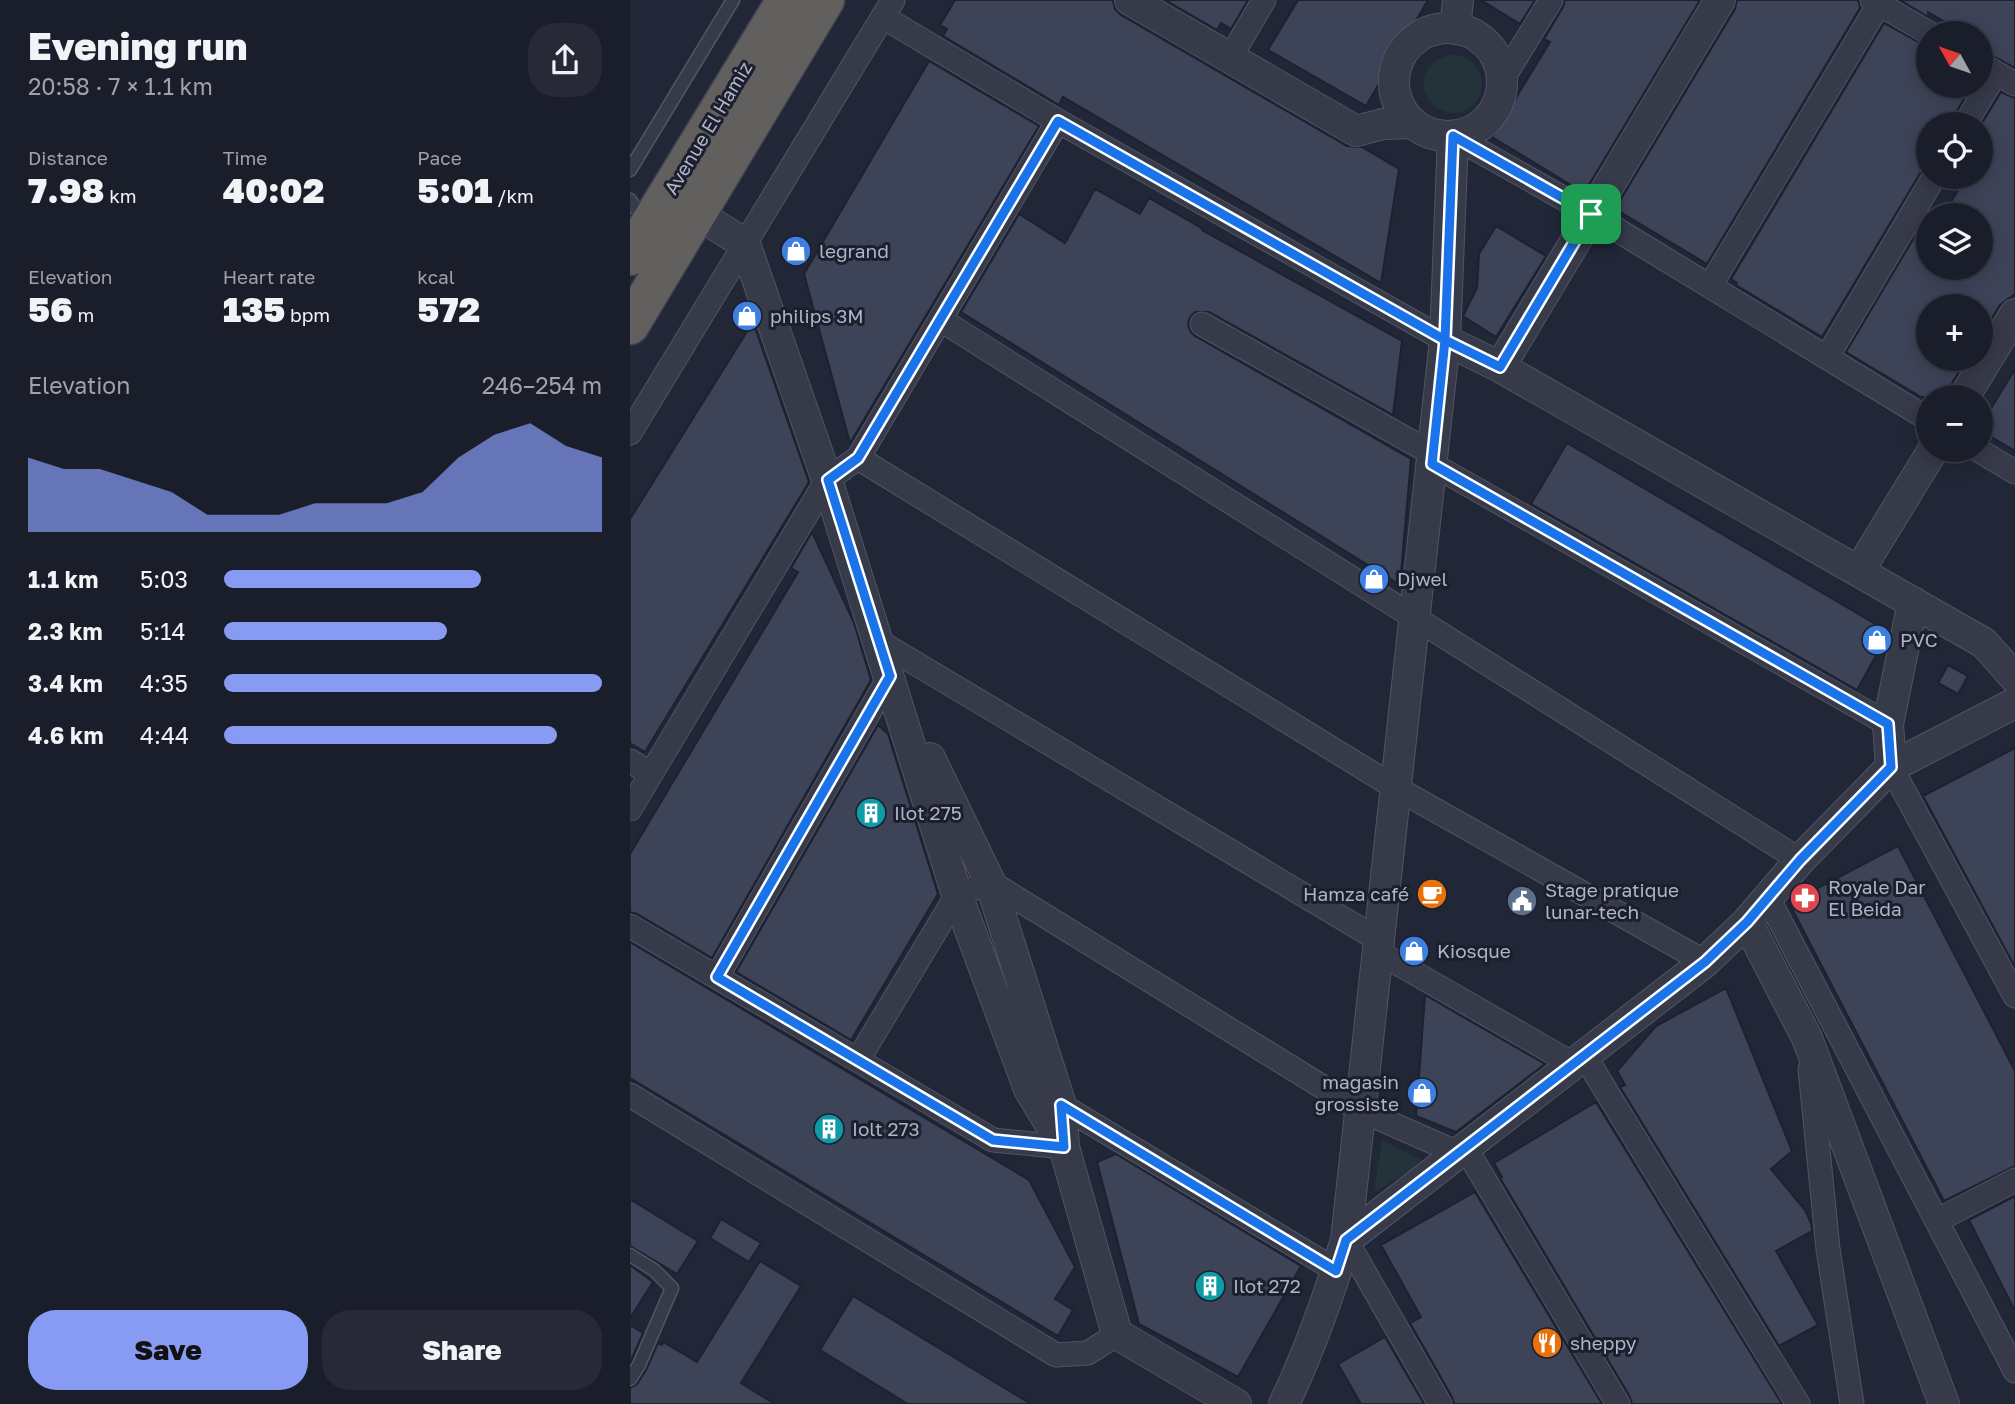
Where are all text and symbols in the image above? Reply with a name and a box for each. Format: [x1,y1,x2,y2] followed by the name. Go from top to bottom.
[1916,21,1993,98] north arrow
[1916,21,1993,462] map controls
[28,23,247,68] text: Evening run
[528,23,602,97] button: share
[659,57,756,198] street label: Avenue El Hamiz
[28,72,213,100] text: 20:58 · 7 × 1.1 km
[1916,112,1993,189] button: locate
[28,146,108,169] text: Distance
[223,146,267,169] text: Time
[417,146,462,169] text: Pace
[28,169,104,211] text: 7.98
[223,169,324,211] text: 40:02
[417,169,493,211] text: 5:01
[104,184,137,207] text: km
[493,184,534,207] text: /km
[1561,184,1621,244] pin
[1572,195,1610,233] icon: arrive
[1916,203,1993,280] button: layers
[779,234,813,268] shop icon: legrand
[819,239,889,262] place label: legrand
[28,265,113,288] text: Elevation
[223,265,315,288] text: Heart rate
[417,265,455,288] text: kcal
[28,288,73,330] text: 56
[223,288,285,330] text: 135
[417,288,480,330] text: 572
[1916,294,1993,371] button: +
[730,299,764,333] shop icon: philips 3M
[73,303,94,326] text: m
[285,303,330,326] text: bpm
[770,304,864,327] place label: philips 3M
[28,371,130,399] text: Elevation
[482,371,602,399] text: 246–254 m
[1916,385,1993,462] button: −
[1357,562,1391,596] shop icon: Djwel
[28,565,98,593] text: 1.1 km
[140,565,188,593] text: 5:03
[1397,567,1448,590] place label: Djwel
[28,617,103,645] text: 2.3 km
[140,617,185,645] text: 5:14
[1860,623,1894,657] shop icon: PVC
[1900,628,1938,651] place label: PVC
[28,669,103,697] text: 3.4 km
[140,669,188,697] text: 4:35
[28,721,104,749] text: 4.6 km
[140,721,189,749] text: 4:44
[854,796,888,830] building icon: Ilot 275
[894,801,962,824] place label: Ilot 275
[1828,875,1926,920] place label: Royale Dar El Beida
[1415,877,1449,911] cafe icon: Hamza café
[1545,878,1679,923] place label: Stage pratique lunar-tech
[1788,881,1822,915] pharmacy icon: Royale Dar El Beida
[1303,882,1409,905] place label: Hamza café
[1505,884,1539,918] public building icon: Stage pratique lunar-tech
[1397,934,1431,968] shop icon: Kiosque
[1437,939,1511,962] place label: Kiosque
[1315,1070,1399,1115] place label: magasin grossiste
[1405,1076,1439,1110] shop icon: magasin grossiste
[812,1112,846,1146] building icon: Iolt 273
[852,1117,920,1140] place label: Iolt 273
[1193,1269,1227,1303] building icon: Ilot 272
[1233,1274,1301,1297] place label: Ilot 272
[28,1310,308,1390] button: Save
[322,1310,602,1390] button: Share
[1530,1326,1564,1360] restaurant icon: sheppy
[1570,1331,1637,1354] place label: sheppy

